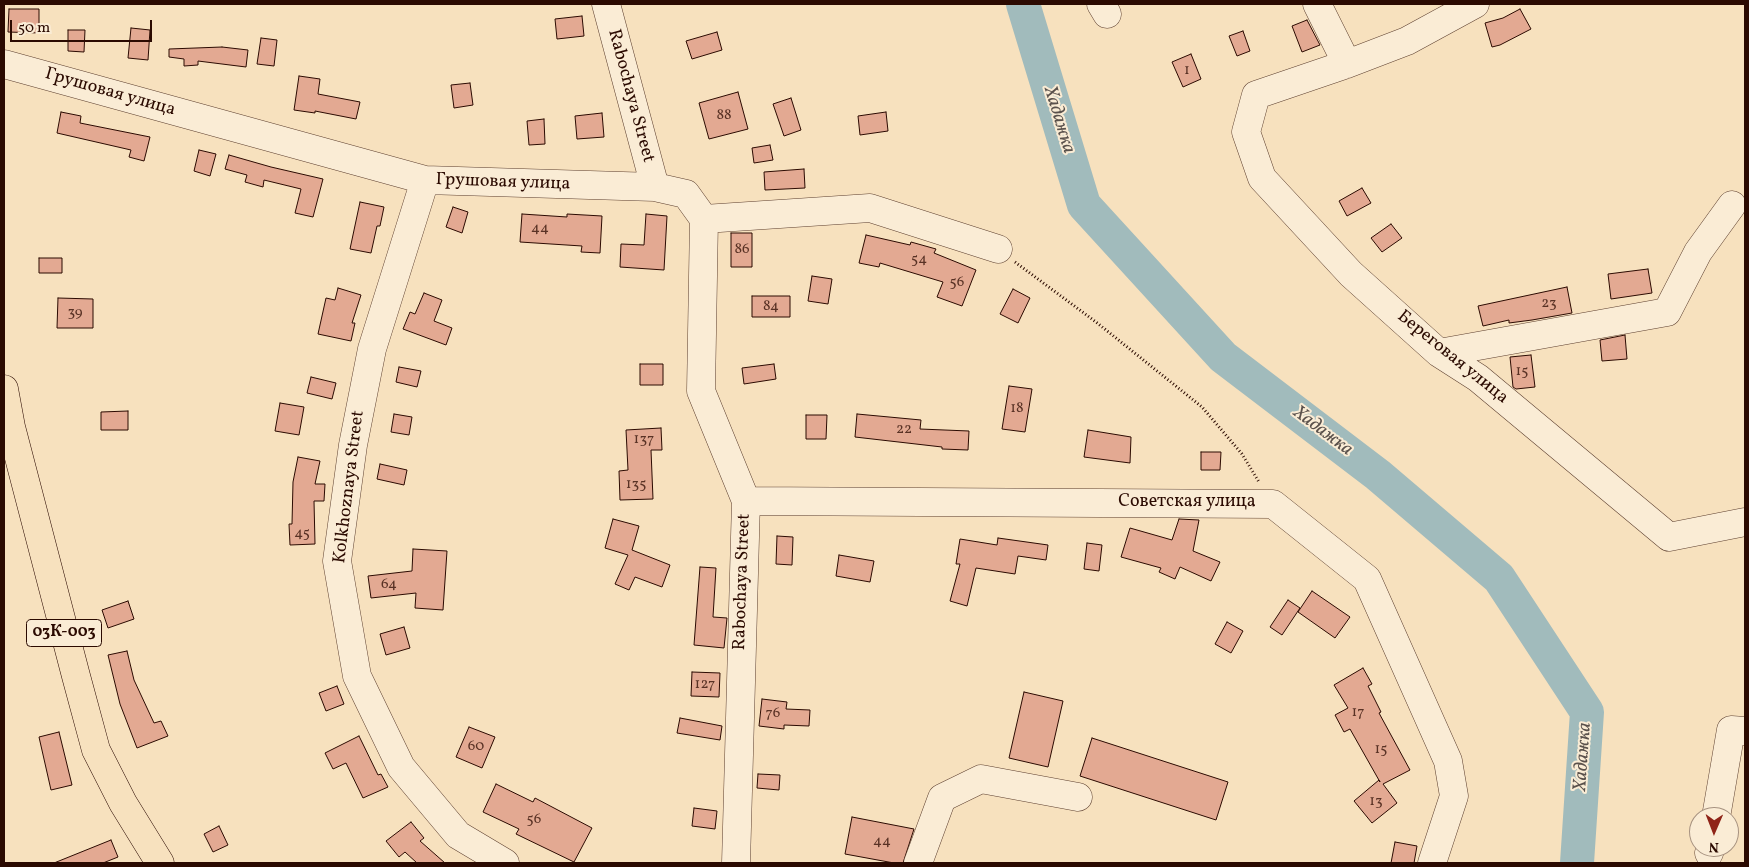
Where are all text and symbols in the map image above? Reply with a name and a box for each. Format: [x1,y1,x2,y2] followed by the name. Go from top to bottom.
[12,10,155,42] scale bar
[18,18,50,39] text: 50 m
[602,27,658,165] street label: Rabochaya Street
[1184,62,1190,80] house number: 1
[42,64,178,122] street label: Грушовая улица
[1037,84,1079,156] water label: Хадажка
[716,107,732,125] house number: 88
[435,170,571,196] street label: Грушовая улица
[531,220,549,238] house number: 44
[734,241,750,259] house number: 86
[911,251,927,269] house number: 54
[950,274,964,292] house number: 56
[1541,295,1557,313] house number: 23
[763,298,779,316] house number: 84
[67,304,83,322] house number: 39
[1392,307,1512,409] street label: Береговая улица
[1515,363,1529,381] house number: 15
[1010,400,1024,418] house number: 18
[1287,402,1357,462] water label: Хадажка
[330,409,370,565] street label: Kolkhoznaya Street
[896,421,912,439] house number: 22
[634,431,654,449] house number: 137
[626,476,646,494] house number: 135
[1118,492,1256,514] street label: Советская улица
[730,513,756,651] street label: Rabochaya Street
[294,525,310,543] house number: 45
[381,576,397,594] house number: 64
[27,620,102,646] road number: 03К-003
[695,676,715,694] house number: 127
[1351,704,1365,722] house number: 17
[766,705,780,723] house number: 76
[1570,722,1598,792] water label: Хадажка
[468,738,484,756] house number: 60
[1374,741,1388,759] house number: 15
[1369,793,1383,811] house number: 13
[1689,807,1739,857] north arrow
[527,811,541,829] house number: 56
[873,833,891,851] house number: 44
[1709,837,1719,856] text: N

